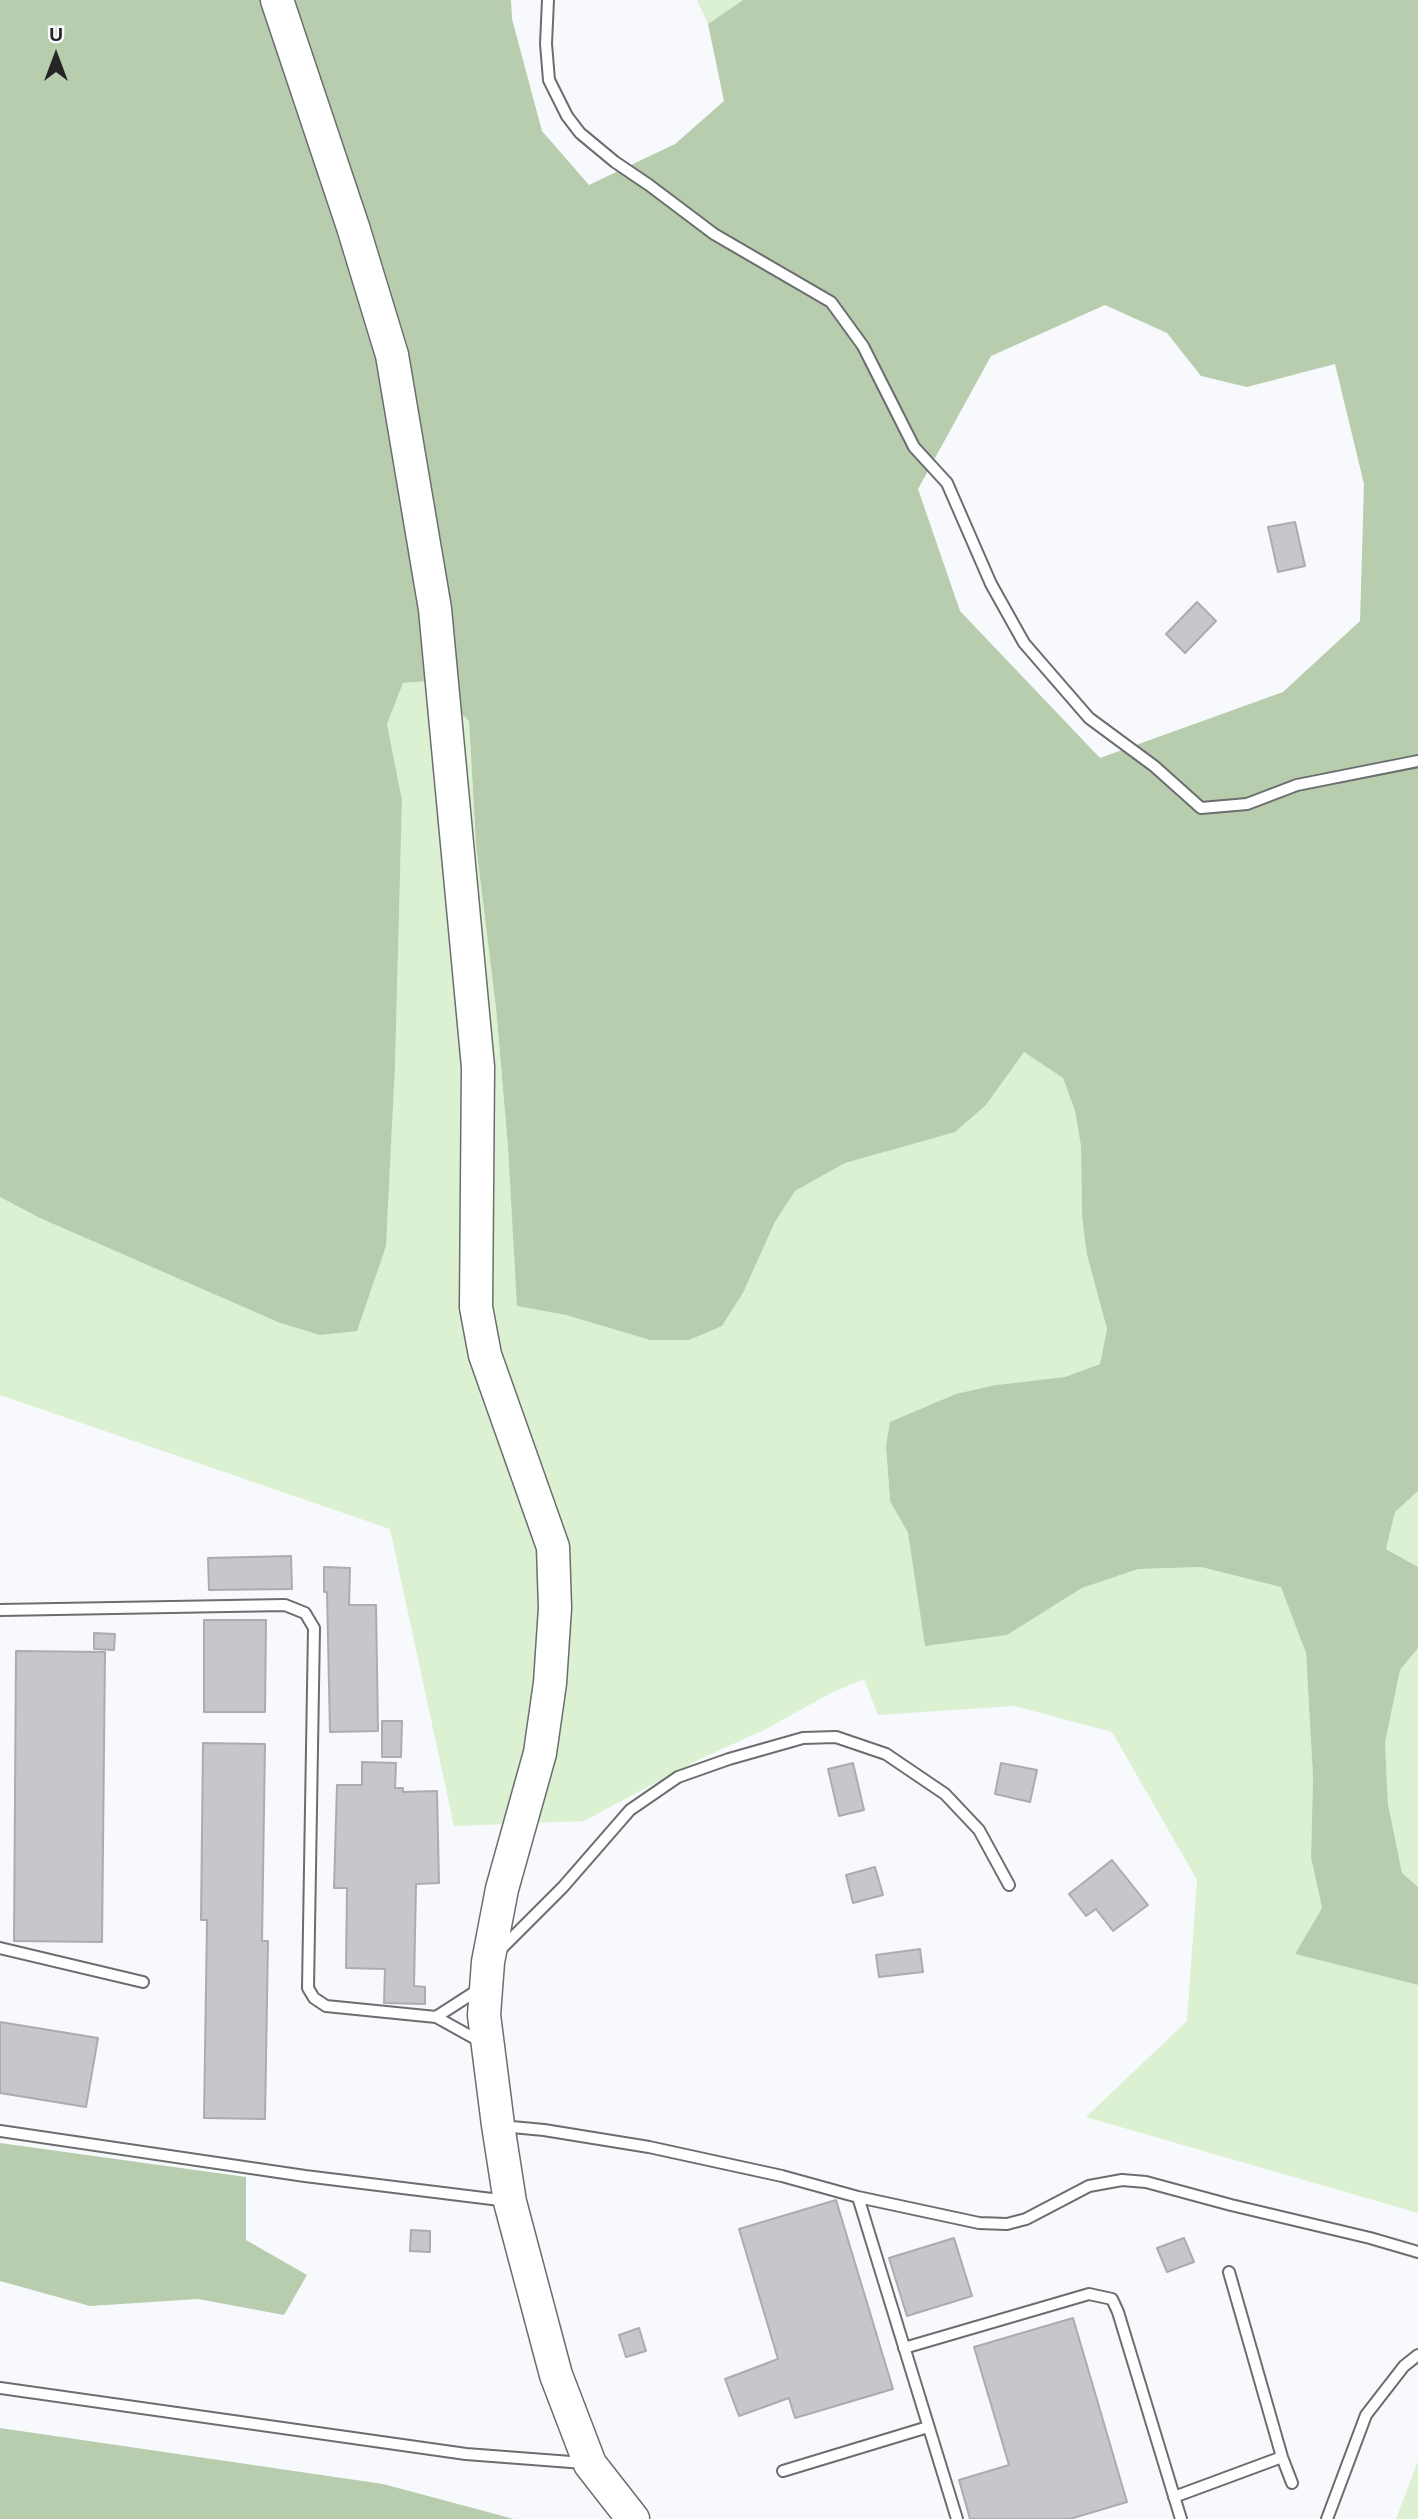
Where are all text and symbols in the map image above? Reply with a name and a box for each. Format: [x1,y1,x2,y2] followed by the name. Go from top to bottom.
[21,21,91,91] north arrow
[49,24,63,45] text: U

